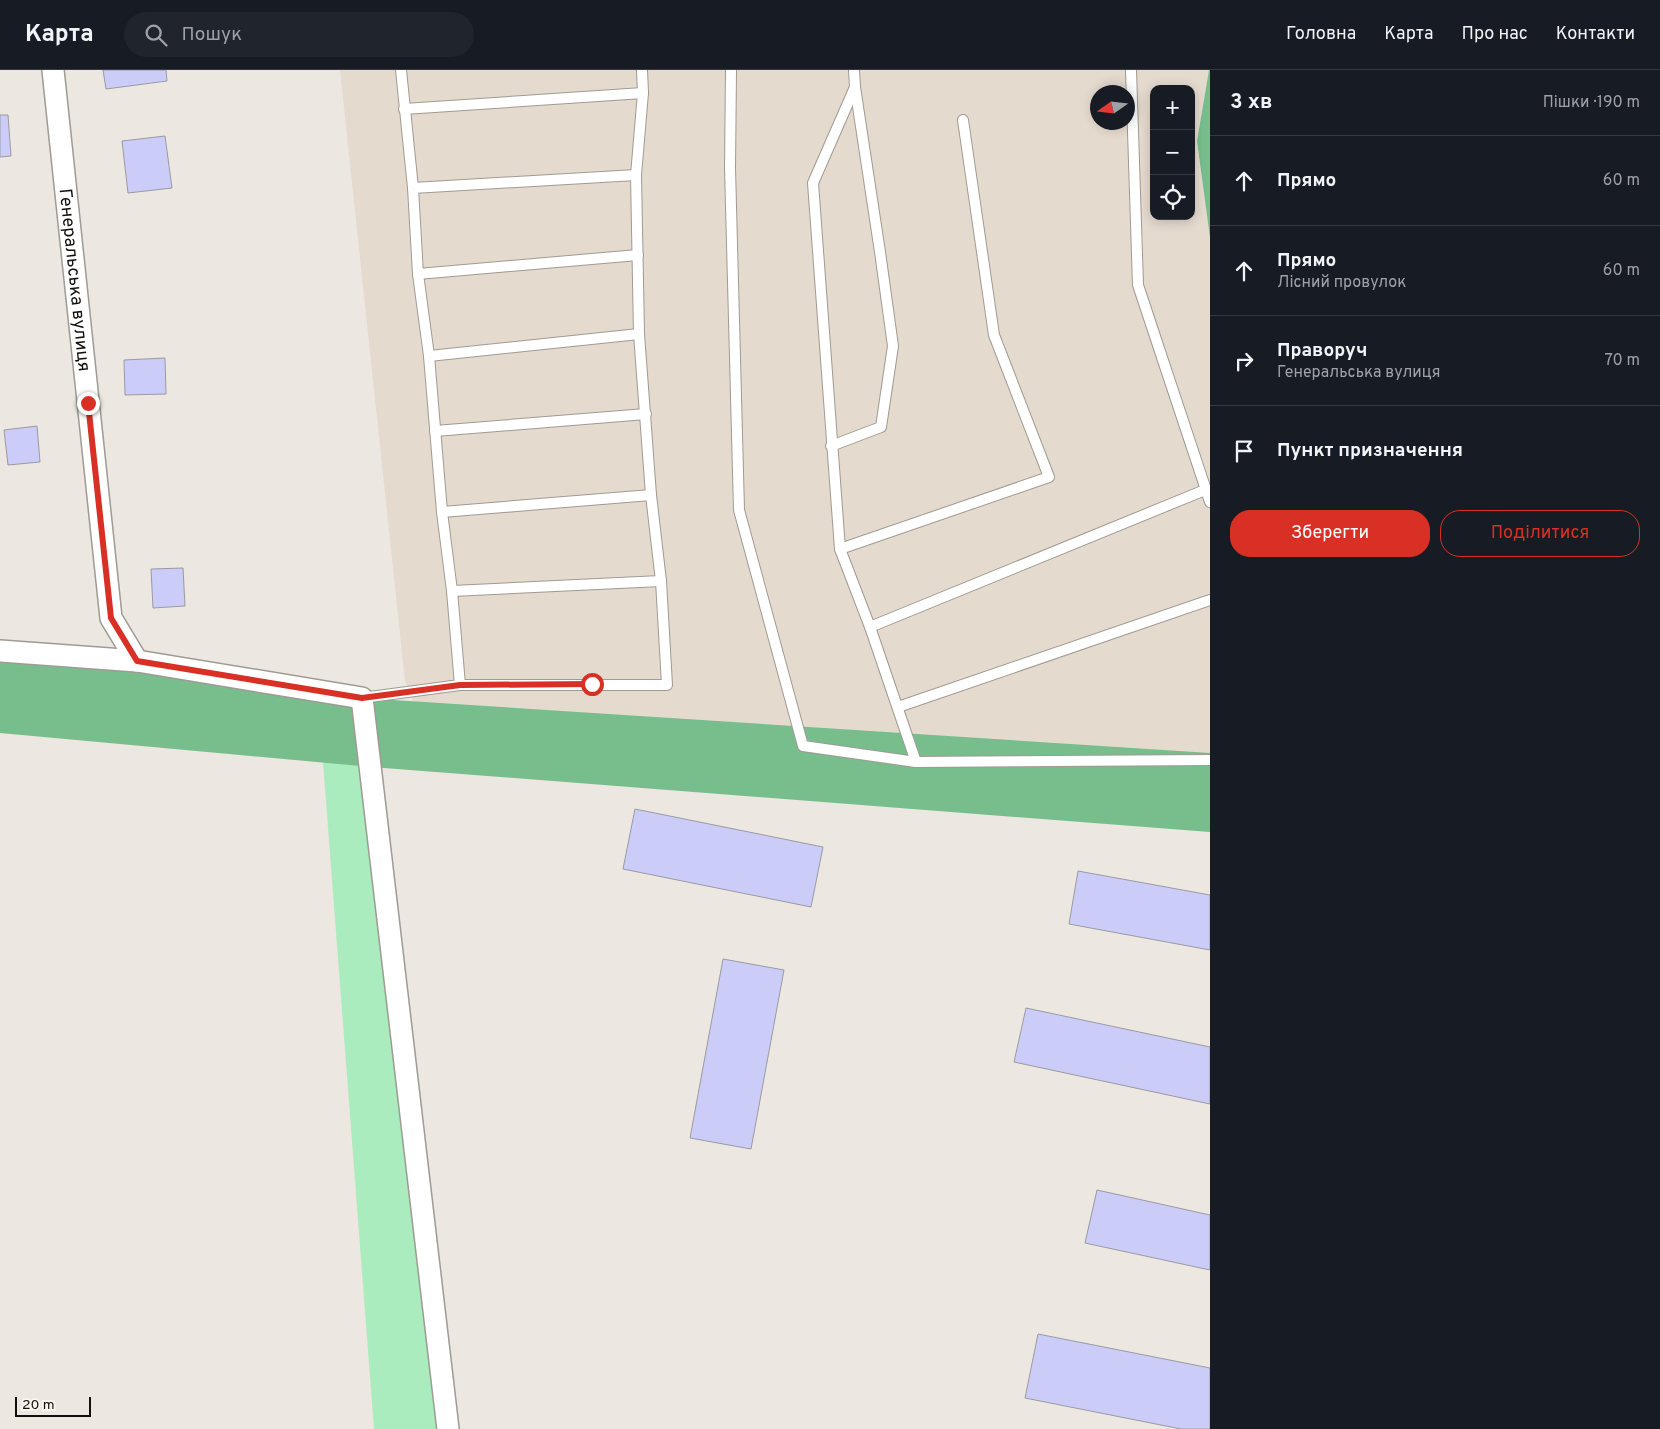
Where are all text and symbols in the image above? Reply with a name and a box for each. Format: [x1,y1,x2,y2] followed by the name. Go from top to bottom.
[124,12,474,57] search box
[25,20,94,50] text: Карта
[142,21,170,49] icon: search
[182,23,242,47] text: Пошук
[1286,23,1356,46] text: Головна
[1384,23,1434,46] text: Карта
[1462,23,1528,46] text: Про нас
[1556,23,1635,46] text: Контакти
[1090,85,1135,130] north arrow
[1150,85,1195,220] map controls
[1150,85,1195,130] button: +
[1230,89,1272,116] text: 3 хв
[1543,93,1640,113] text: Пішки · 190 m
[1150,130,1195,175] button: −
[1230,167,1258,195] icon: ahead
[1277,169,1336,193] text: Прямо
[1603,171,1640,191] text: 60 m
[1150,175,1195,220] button: locate
[53,187,95,373] street label: Генеральська вулиця
[1277,249,1336,273] text: Прямо
[1230,257,1258,285] icon: ahead
[1603,261,1640,281] text: 60 m
[1277,273,1406,293] text: Лісний провулок
[1277,339,1368,363] text: Праворуч
[1230,347,1258,375] icon: right
[1605,351,1640,371] text: 70 m
[1277,363,1440,383] text: Генеральська вулиця
[77,392,100,415] route end
[1230,437,1258,465] icon: arrive
[1277,439,1463,463] text: Пункт призначення
[1230,510,1430,557] button: Зберегти
[1440,510,1640,557] button: Поділитися
[581,673,604,696] route start
[15,1394,91,1417] scale bar
[22,1397,55,1414] text: 20 m

